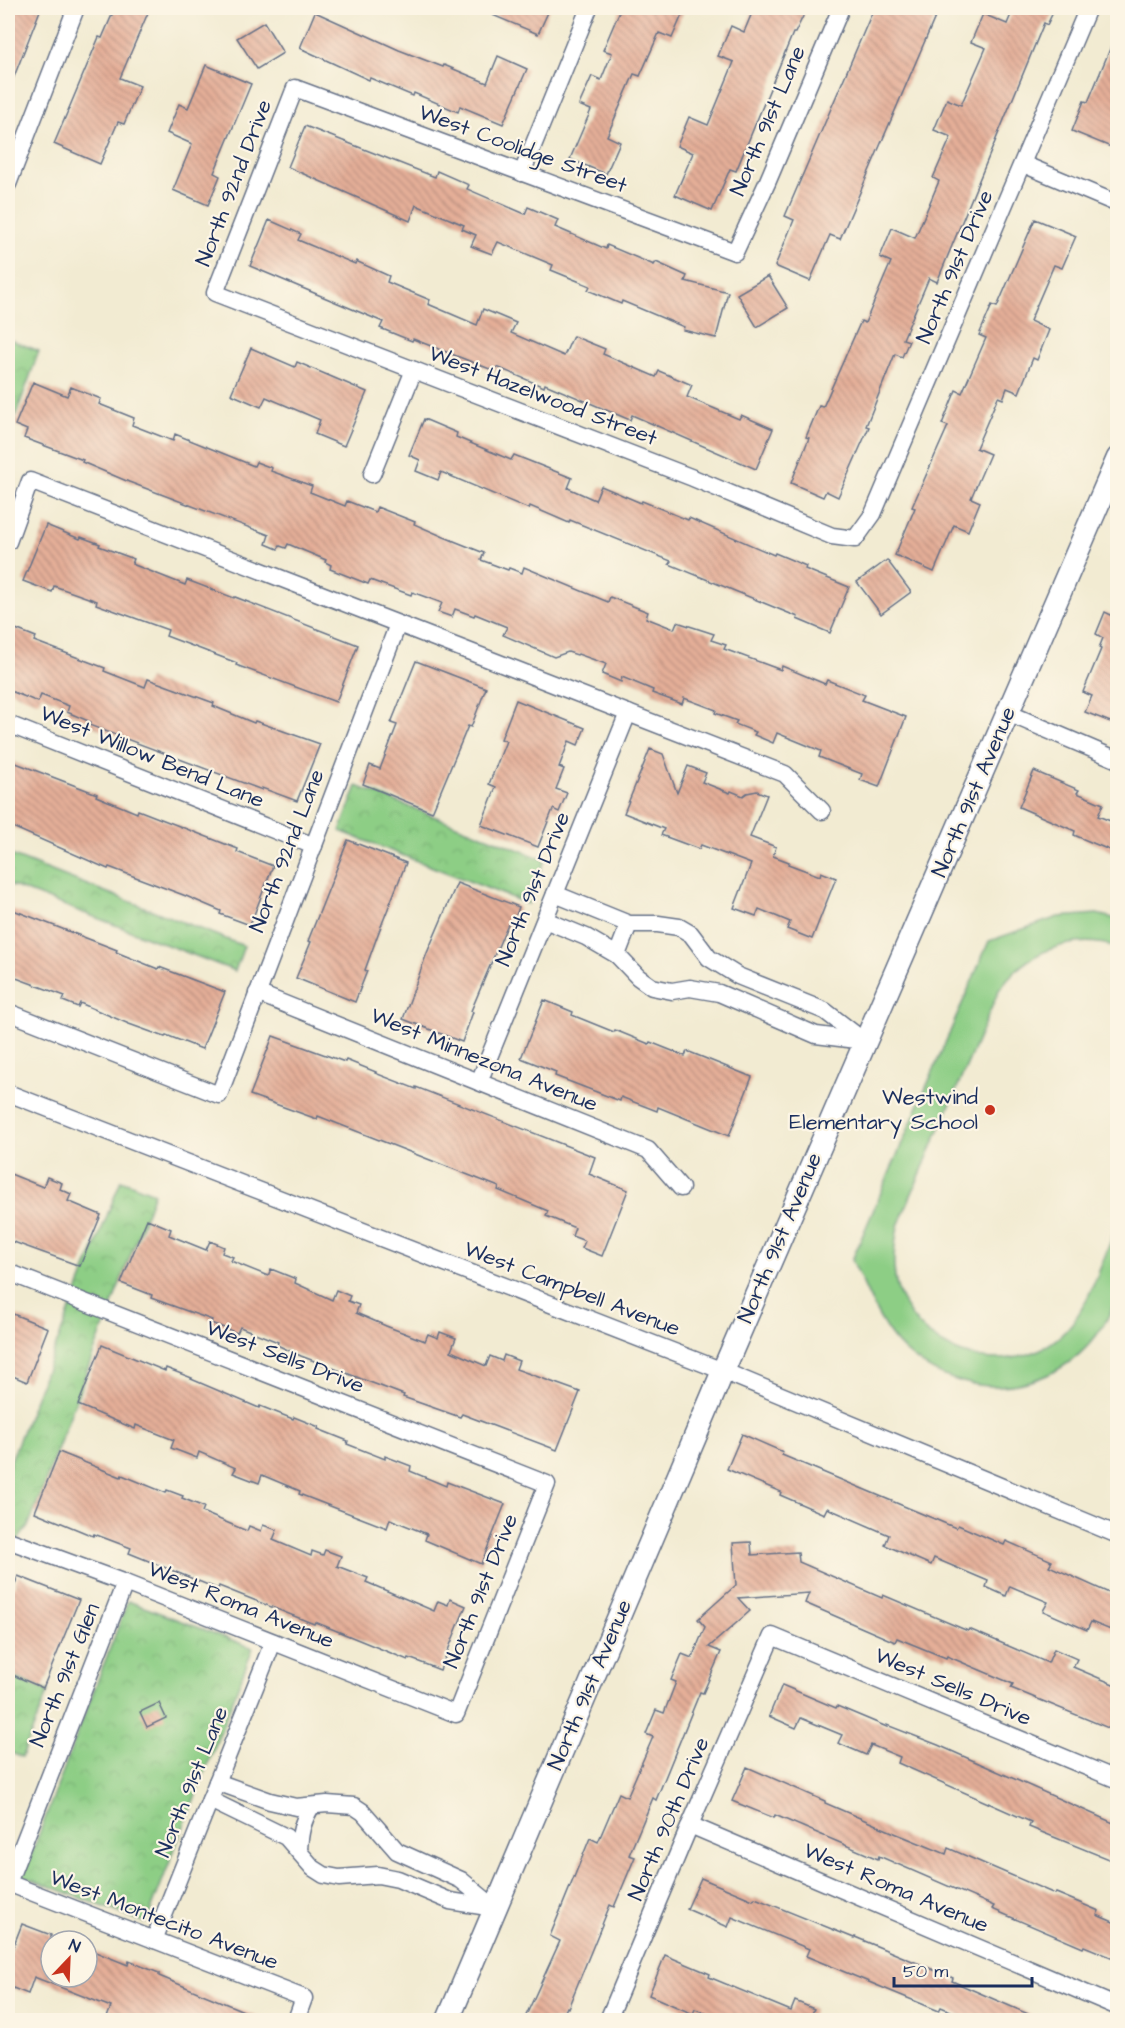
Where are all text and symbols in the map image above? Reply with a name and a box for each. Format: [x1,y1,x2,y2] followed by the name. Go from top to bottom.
[722,41,814,201] street label: North 91st Lane
[188,95,280,271] street label: North 92nd Drive
[414,97,632,202] street label: West Coolidge Street
[909,185,1001,349] street label: North 91st Drive
[424,338,662,454] street label: West Hazelwood Street
[35,698,269,816] street label: West Willow Bend Lane
[924,702,1024,882] street label: North 91st Avenue
[242,765,332,937] street label: North 92nd Lane
[488,807,578,971] street label: North 91st Drive
[366,1000,602,1120] street label: West Minnezona Avenue
[789,1082,978,1139] place label: Westwind Elementary School
[983,1103,997,1117] marker: Westwind Elementary School
[730,1148,830,1328] street label: North 91st Avenue
[460,1234,685,1345] street label: West Campbell Avenue
[201,1313,369,1401] street label: West Sells Drive
[436,1509,526,1673] street label: North 91st Drive
[143,1554,339,1656] street label: West Roma Avenue
[540,1595,640,1775] street label: North 91st Avenue
[22,1598,108,1752] street label: North 91st Glen
[870,1640,1036,1734] street label: West Sells Drive
[148,1702,236,1862] street label: North 91st Lane
[621,1732,717,1906] street label: North 90th Drive
[799,1835,993,1941] street label: West Roma Avenue
[45,1862,283,1978] street label: West Montecito Avenue
[39,1929,99,1989] north arrow
[66,1934,83,1958] text: N
[894,1950,1032,1988] scale bar
[903,1959,948,1984] text: 50 m

